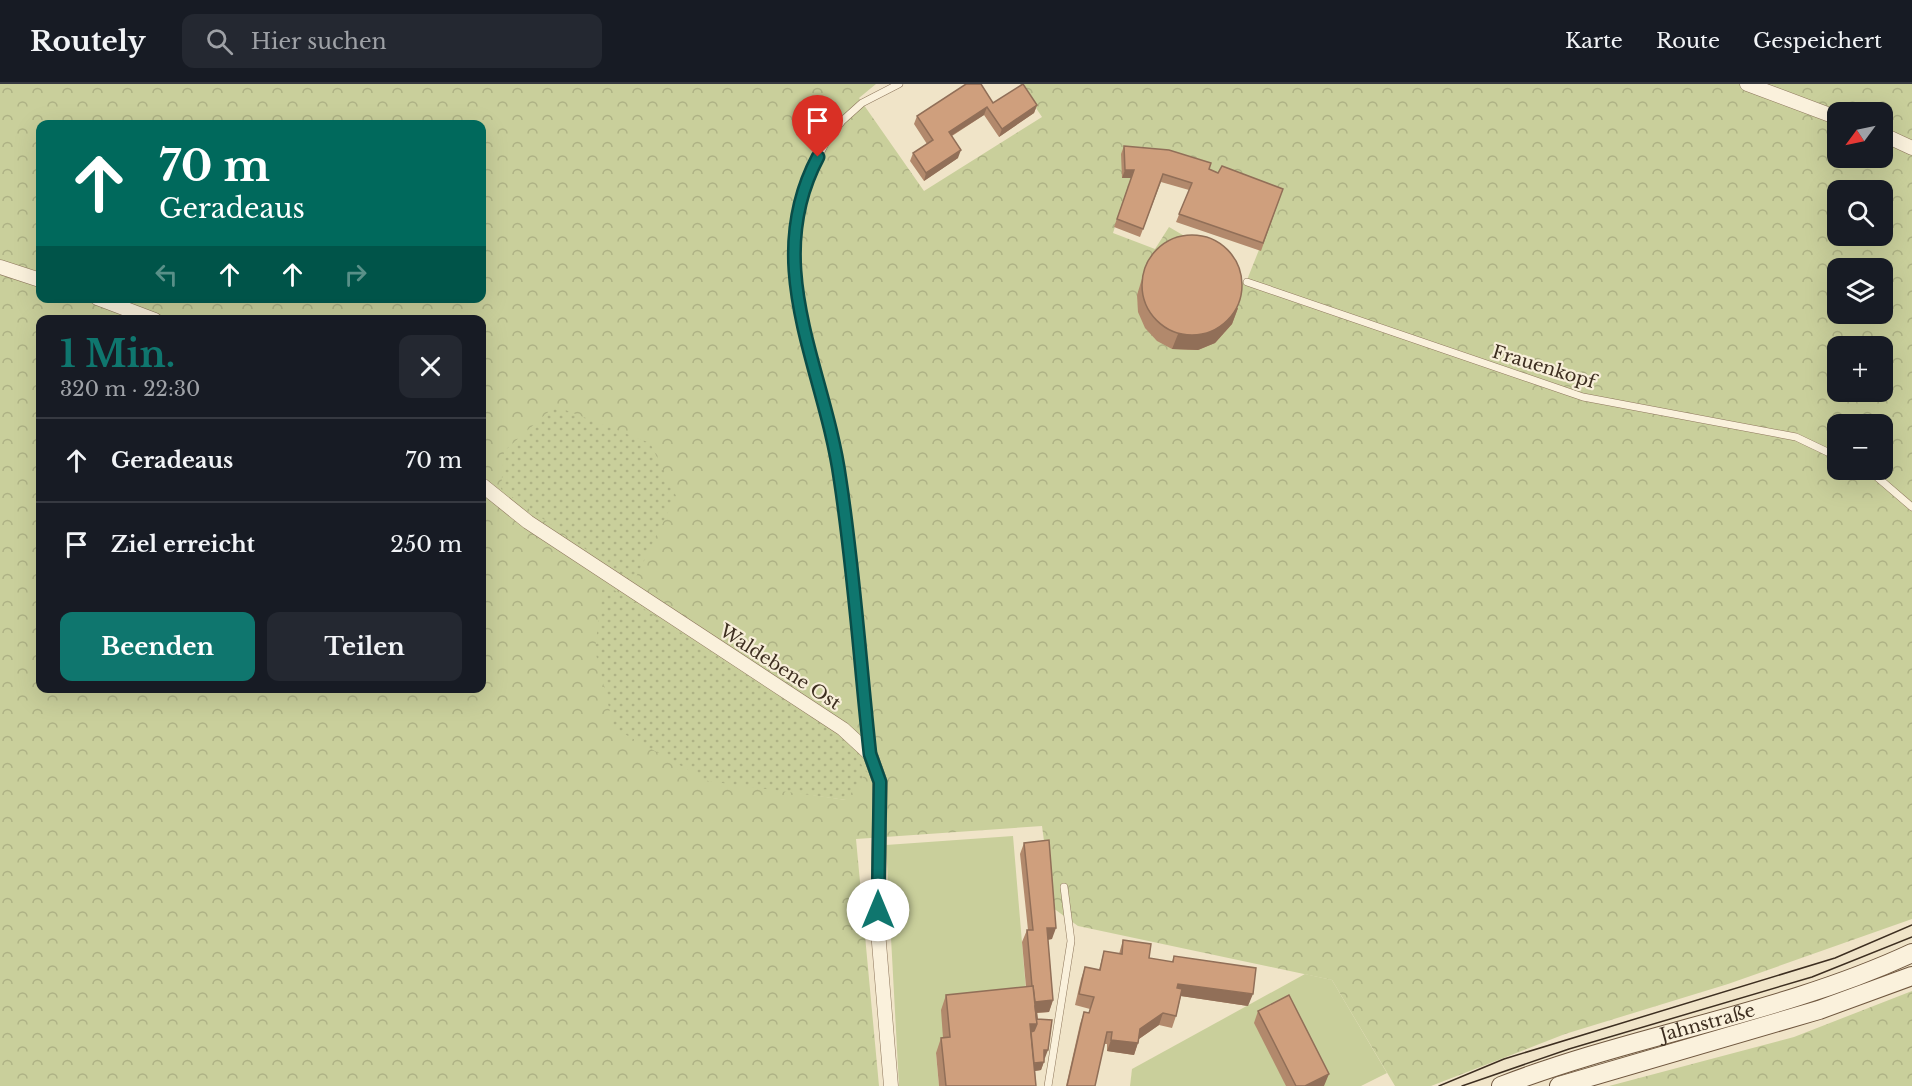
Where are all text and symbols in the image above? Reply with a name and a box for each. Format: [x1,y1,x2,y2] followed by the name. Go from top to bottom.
[182,14,602,68] search box
[30,24,146,59] text: Routely
[203,25,236,58] icon: search
[251,28,387,55] text: Hier suchen
[1565,28,1623,54] text: Karte
[1656,28,1720,54] text: Route
[1753,28,1882,54] text: Gespeichert
[792,95,843,157] pin
[1827,102,1893,168] north arrow
[1827,102,1893,480] map controls
[801,104,834,137] icon: arrive
[159,140,270,192] text: 70 m
[60,144,138,222] icon: ahead
[1827,180,1893,246] button: search
[159,192,305,225] text: Geradeaus
[150,258,183,291] icon: left
[213,258,246,291] icon: ahead
[276,258,309,291] icon: ahead
[339,258,372,291] icon: right
[1827,258,1893,324] button: layers
[60,332,175,377] text: 1 Min.
[399,335,462,398] button: close
[1827,336,1893,402] button: +
[1490,341,1601,394] street label: Frauenkopf
[60,377,200,401] text: 320 m · 22:30
[1827,414,1893,480] button: −
[60,444,93,477] icon: ahead
[111,447,233,474] text: Geradeaus
[405,447,462,474] text: 70 m
[60,528,93,561] icon: arrive
[111,531,255,558] text: Ziel erreicht
[390,531,462,558] text: 250 m
[60,612,255,681] button: Beenden
[267,612,462,681] button: Teilen
[715,619,845,714] street label: Waldebene Ost
[846,878,910,942] position arrow
[1656,999,1757,1047] street label: Jahnstraße

